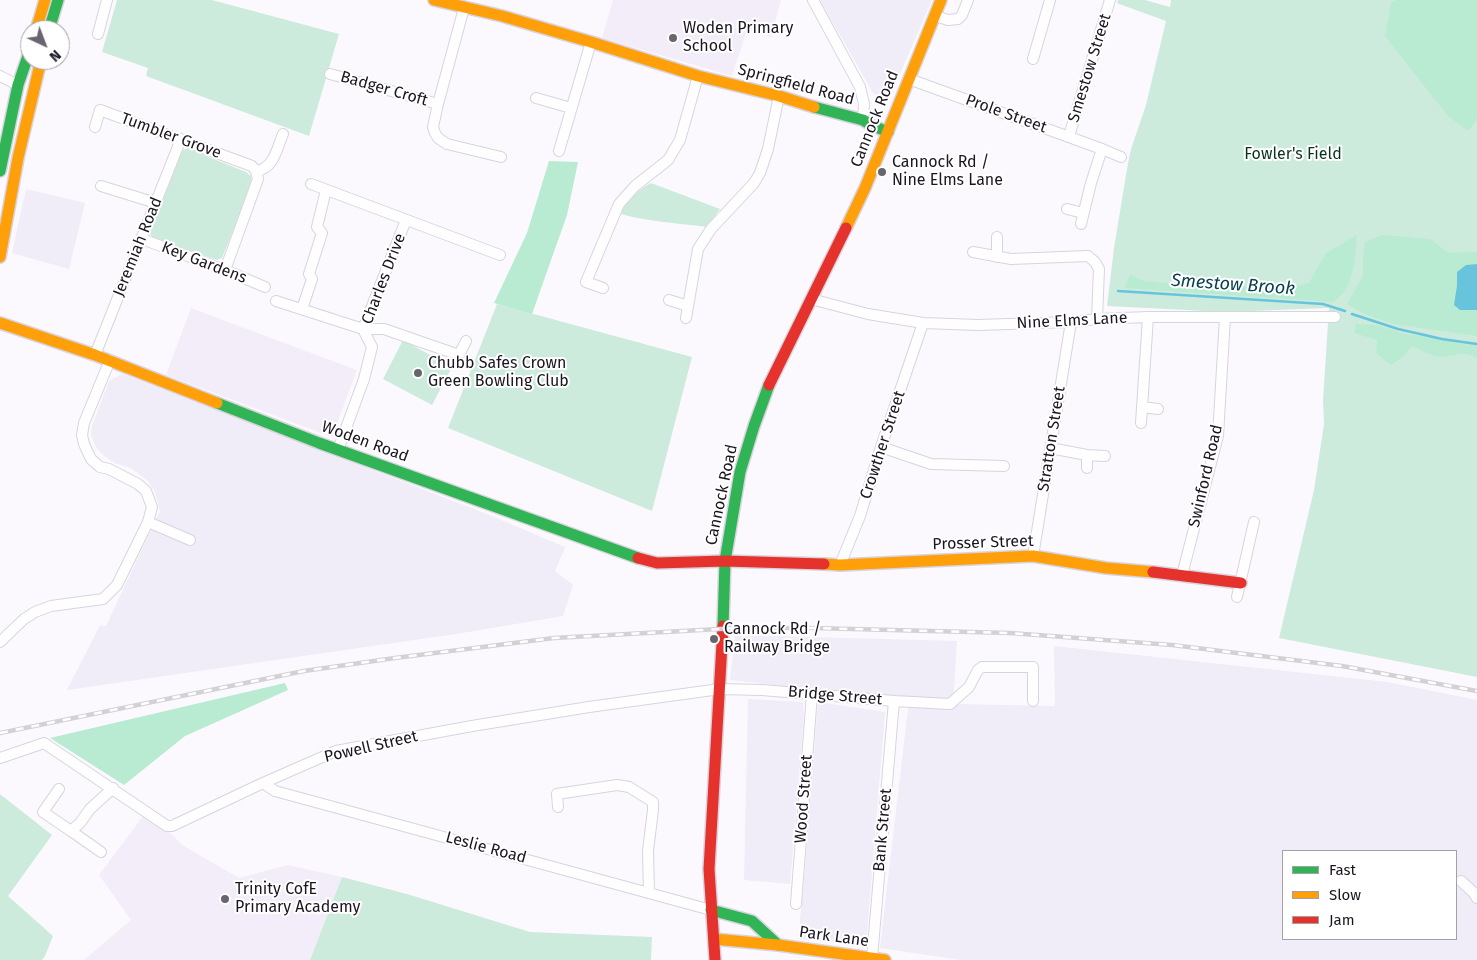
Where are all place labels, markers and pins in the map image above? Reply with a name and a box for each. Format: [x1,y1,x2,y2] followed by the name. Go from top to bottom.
[683,19,793,57] place label: Woden Primary School
[667,32,679,44] marker: Woden Primary School
[892,153,1003,191] place label: Cannock Rd / Nine Elms Lane
[876,166,888,178] marker: Cannock Rd / Nine Elms Lane
[428,354,569,392] place label: Chubb Safes Crown Green Bowling Club
[412,367,424,379] marker: Chubb Safes Crown Green Bowling Club
[724,620,830,658] place label: Cannock Rd / Railway Bridge
[708,633,720,645] marker: Cannock Rd / Railway Bridge
[235,880,360,918] place label: Trinity CofE Primary Academy
[219,893,231,905] marker: Trinity CofE Primary Academy

